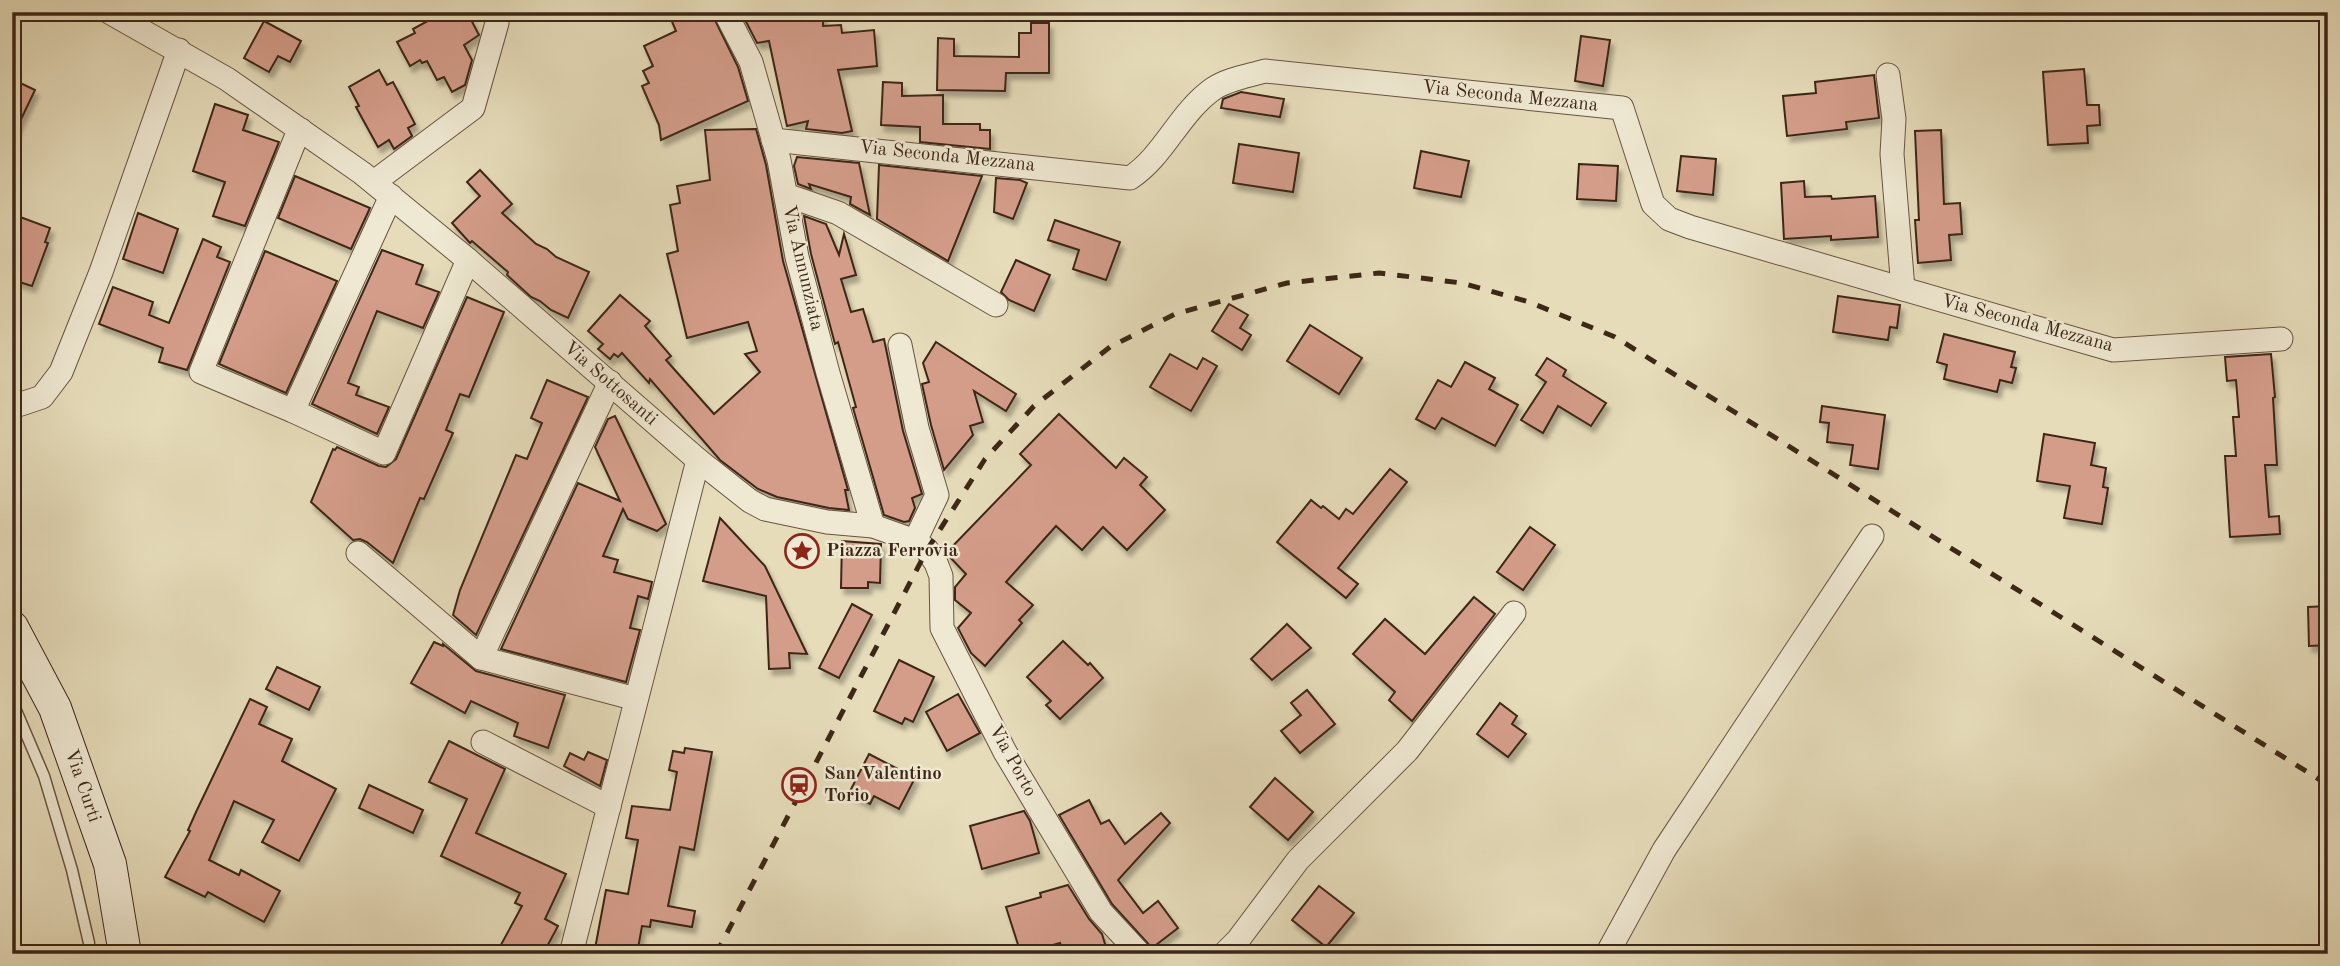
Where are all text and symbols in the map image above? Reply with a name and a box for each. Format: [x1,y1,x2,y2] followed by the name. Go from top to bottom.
[1421,78,1600,116] street label: Via Seconda Mezzana
[858,138,1037,176] street label: Via Seconda Mezzana
[778,203,826,333] street label: Via Annunziata
[1939,292,2116,356] street label: Via Seconda Mezzana
[560,338,660,430] street label: Via Sottosanti
[783,532,821,570] place icon: Piazza Ferrovia
[826,542,958,561] place label: Piazza Ferrovia
[985,722,1039,800] street label: Via Porto
[61,747,103,825] street label: Via Curti
[824,765,942,806] place label: San Valentino Torio
[780,766,818,804] station icon: San Valentino Torio

